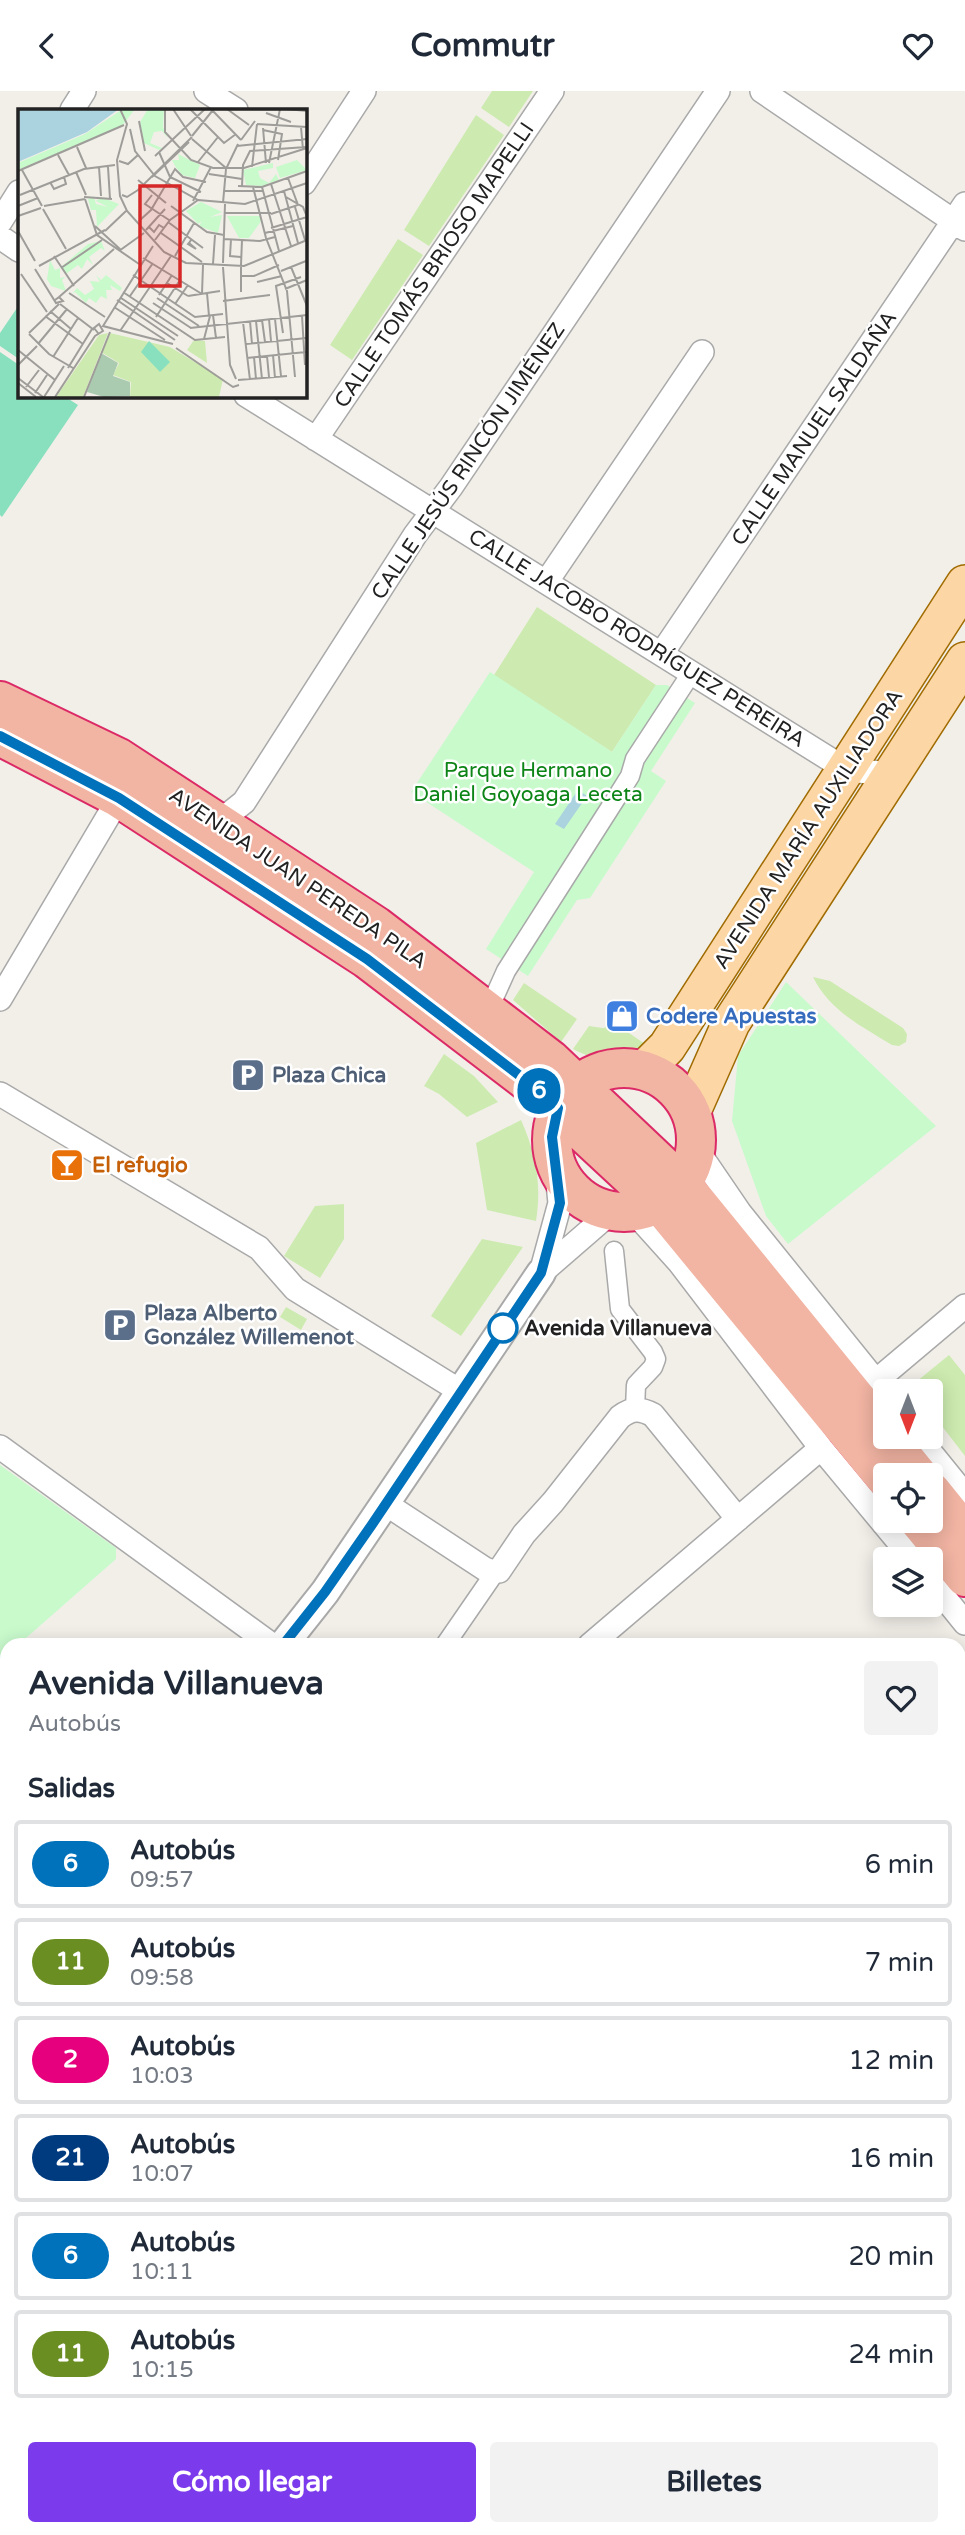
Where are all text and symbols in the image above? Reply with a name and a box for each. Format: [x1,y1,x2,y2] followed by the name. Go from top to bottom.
[28,27,66,65] icon: back
[411,27,554,65] text: Commutr
[899,27,937,65] icon: heart
[18,109,306,397] inset map
[329,118,539,413] street label: CALLE TOMÁS BRIOSO MAPELLI
[727,306,902,550] street label: CALLE MANUEL SALDAÑA
[366,318,571,604] street label: CALLE JESÚS RINCÓN JIMÉNEZ
[464,524,810,753] street label: CALLE JACOBO RODRÍGUEZ PEREIRA
[708,685,908,974] street label: AVENIDA MARÍA AUXILIADORA
[413,758,643,807] park label: Parque Hermano Daniel Goyoaga Leceta
[164,783,431,974] street label: AVENIDA JUAN PEREDA PILA
[603,997,641,1035] shop icon: Codere Apuestas
[646,1004,817,1029] place label: Codere Apuestas
[229,1056,267,1094] parking icon: Plaza Chica
[272,1063,386,1088] place label: Plaza Chica
[516,1068,562,1114] line badge: 6
[531,1076,547,1105] text: 6
[48,1146,86,1184] bar icon: El refugio
[92,1153,188,1178] place label: El refugio
[144,1301,354,1350] place label: Plaza Alberto González Willemenot
[101,1306,139,1344] parking icon: Plaza Alberto González Willemenot
[488,1313,518,1343] marker: Avenida Villanueva
[524,1316,712,1341] place label: Avenida Villanueva
[873,1379,943,1449] north arrow
[873,1379,943,1617] map controls
[873,1463,943,1533] button: locate
[873,1547,943,1617] button: layers
[864,1661,938,1735] button: heart
[28,1664,324,1703] text: Avenida Villanueva
[28,1710,121,1738] text: Autobús
[28,1773,115,1804] text: Salidas
[130,1835,235,1866] text: Autobús
[63,1849,78,1878] text: 6
[865,1849,934,1880] text: 6 min
[130,1866,194,1894] text: 09:57
[130,1933,235,1964] text: Autobús
[55,1947,86,1976] text: 11
[865,1947,934,1978] text: 7 min
[130,1964,194,1992] text: 09:58
[130,2031,235,2062] text: Autobús
[63,2045,78,2074] text: 2
[848,2045,934,2076] text: 12 min
[130,2062,194,2090] text: 10:03
[130,2129,235,2160] text: Autobús
[55,2143,86,2172] text: 21
[848,2143,934,2174] text: 16 min
[130,2160,194,2188] text: 10:07
[130,2227,235,2258] text: Autobús
[63,2241,78,2270] text: 6
[848,2241,934,2272] text: 20 min
[130,2258,194,2286] text: 10:11
[130,2325,235,2356] text: Autobús
[55,2339,86,2368] text: 11
[848,2339,934,2370] text: 24 min
[130,2356,194,2384] text: 10:15
[28,2442,476,2522] button: Cómo llegar
[490,2442,938,2522] button: Billetes

